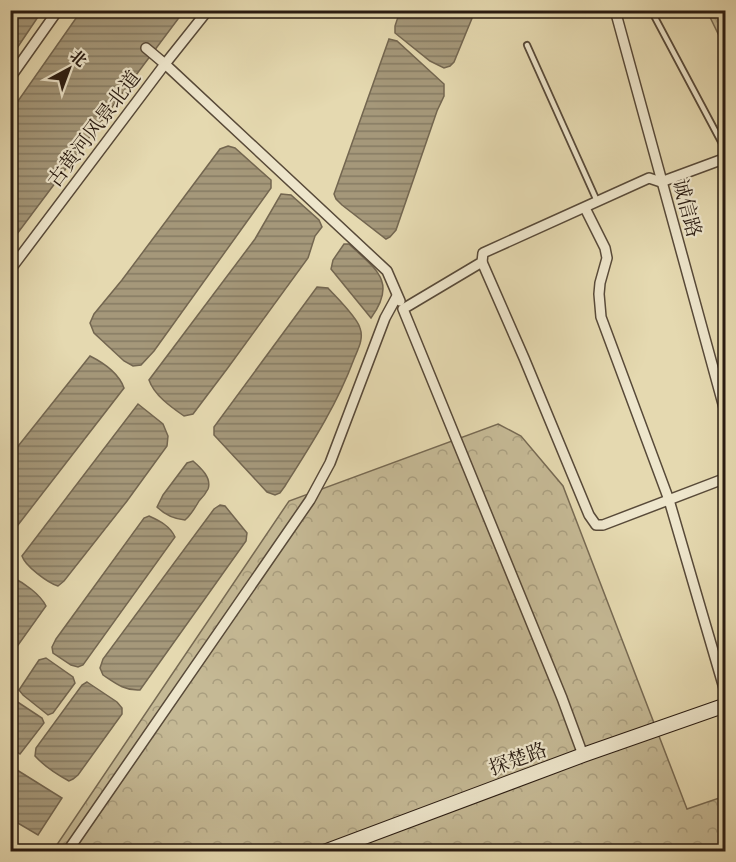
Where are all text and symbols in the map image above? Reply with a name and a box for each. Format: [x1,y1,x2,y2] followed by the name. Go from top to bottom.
[39,39,99,99] north arrow
[65,45,91,72] text: 北
[41,65,147,193] street label: 古黄河风景北道
[666,176,708,240] street label: 诚信路
[485,736,551,782] street label: 探楚路

